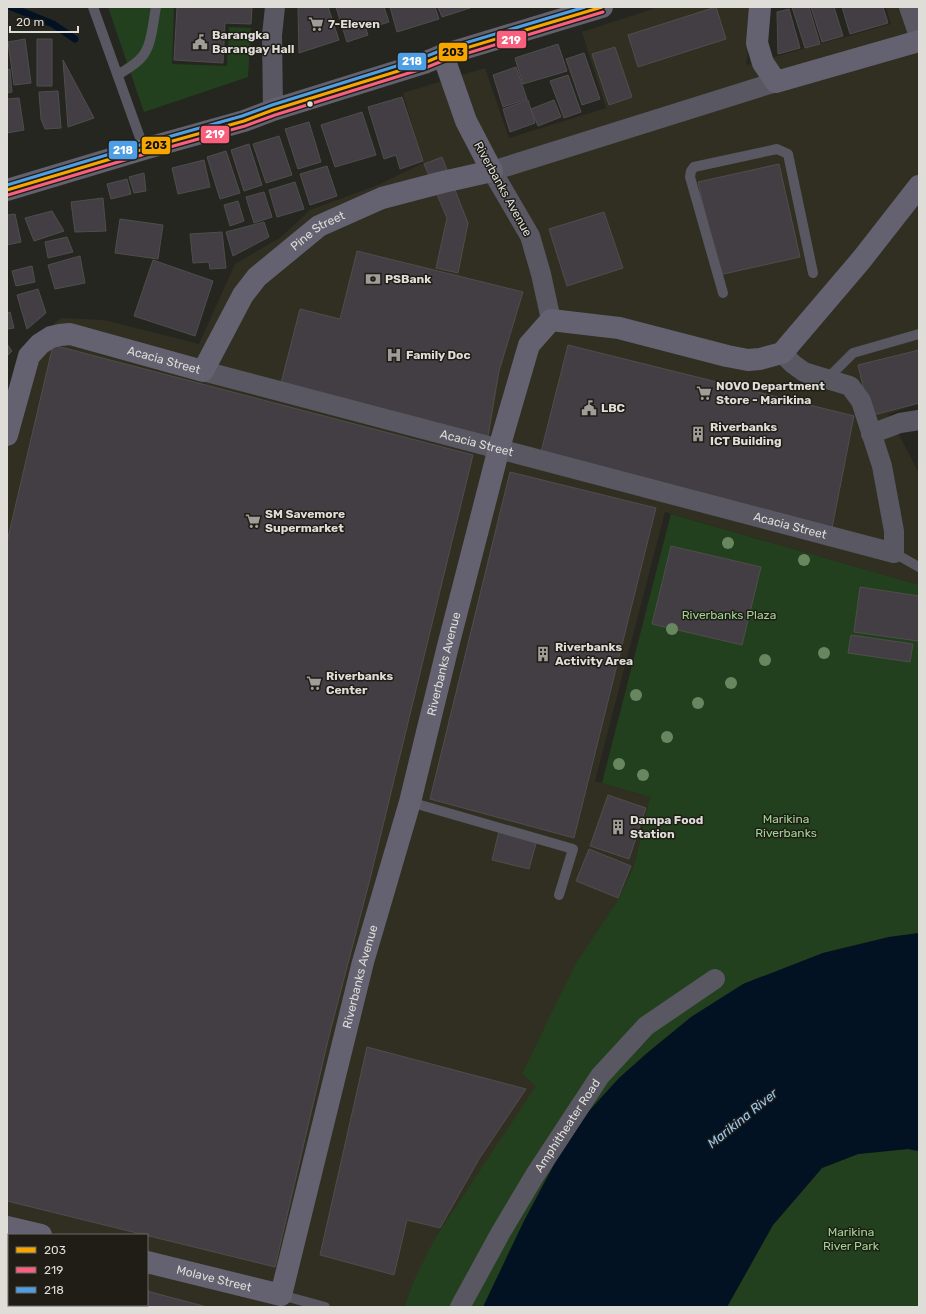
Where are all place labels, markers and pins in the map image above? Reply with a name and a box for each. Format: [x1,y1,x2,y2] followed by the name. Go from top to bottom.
[307,15,325,33] supermarket icon: 7-Eleven
[328,17,380,31] place label: 7-Eleven
[212,28,294,56] place label: Barangka Barangay Hall
[191,33,209,51] public building icon: Barangka Barangay Hall
[305,99,315,109] unlabelled marker
[364,270,382,288] bank icon: PSBank
[385,272,431,286] place label: PSBank
[385,346,403,364] hospital icon: Family Doc
[406,348,471,362] place label: Family Doc
[716,379,825,407] place label: NOVO Department Store - Marikina
[695,384,713,402] supermarket icon: NOVO Department Store - Marikina
[580,399,598,417] public building icon: LBC
[601,401,626,415] place label: LBC
[710,420,782,448] place label: Riverbanks ICT Building
[689,425,707,443] building icon: Riverbanks ICT Building
[265,507,345,535] place label: SM Savemore Supermarket
[244,512,262,530] supermarket icon: SM Savemore Supermarket
[555,640,633,668] place label: Riverbanks Activity Area
[534,645,552,663] building icon: Riverbanks Activity Area
[326,669,393,697] place label: Riverbanks Center
[305,674,323,692] supermarket icon: Riverbanks Center
[630,813,703,841] place label: Dampa Food Station
[609,818,627,836] building icon: Dampa Food Station

